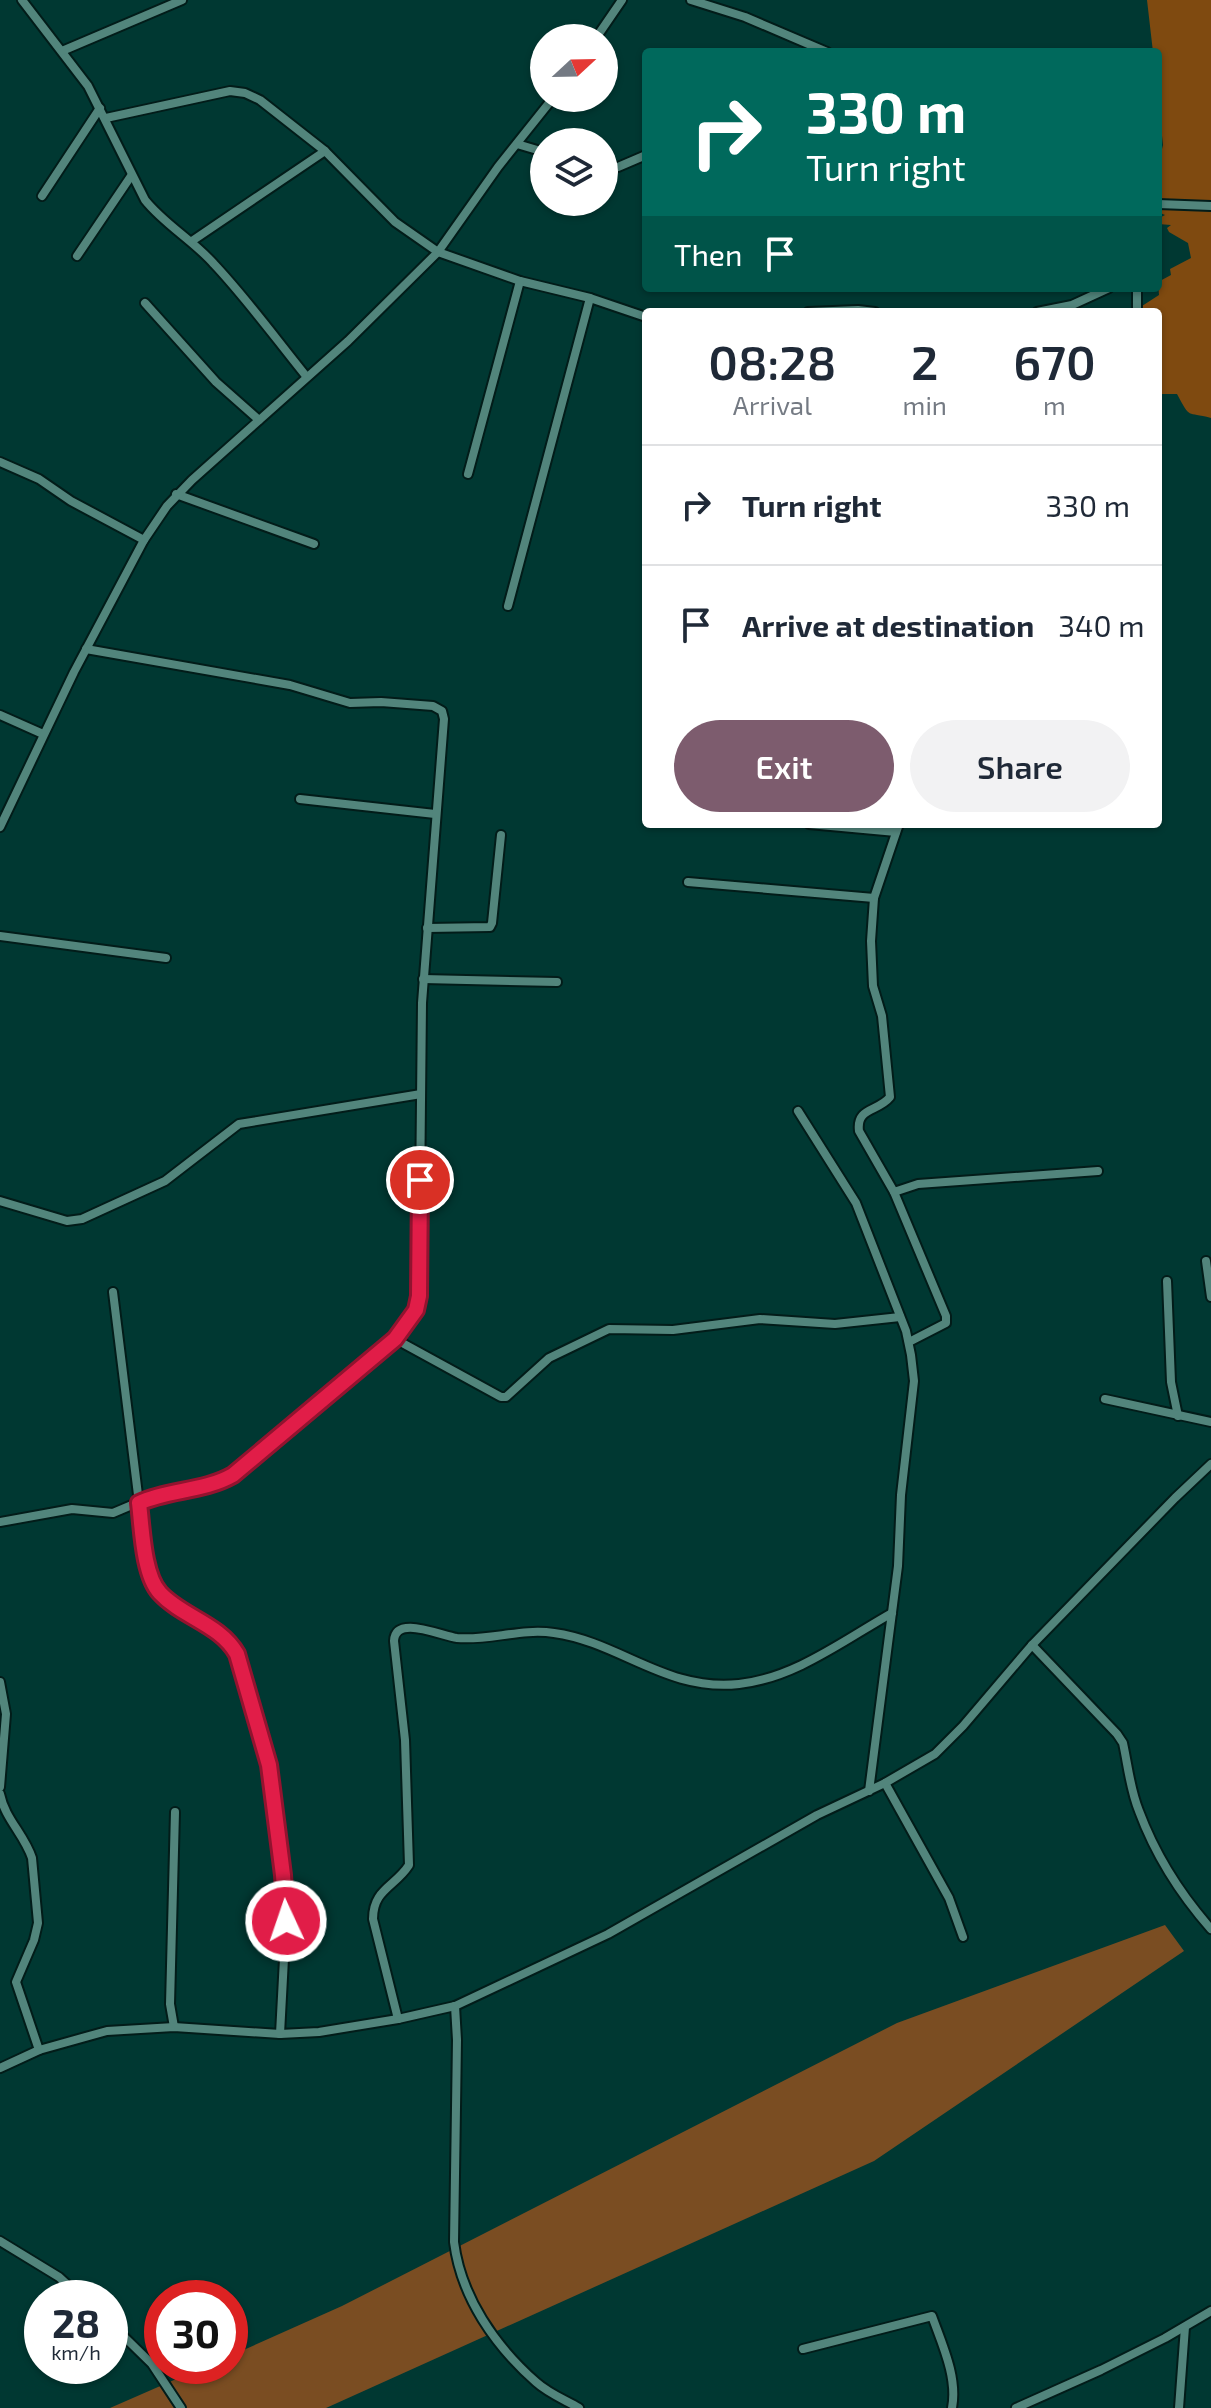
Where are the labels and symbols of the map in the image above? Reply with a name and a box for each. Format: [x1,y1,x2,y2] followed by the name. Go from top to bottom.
[530,24,618,112] north arrow
[386,1146,454,1214] pin
[244,1879,328,1963] position arrow
[144,2280,248,2384] speed limit sign: 30

